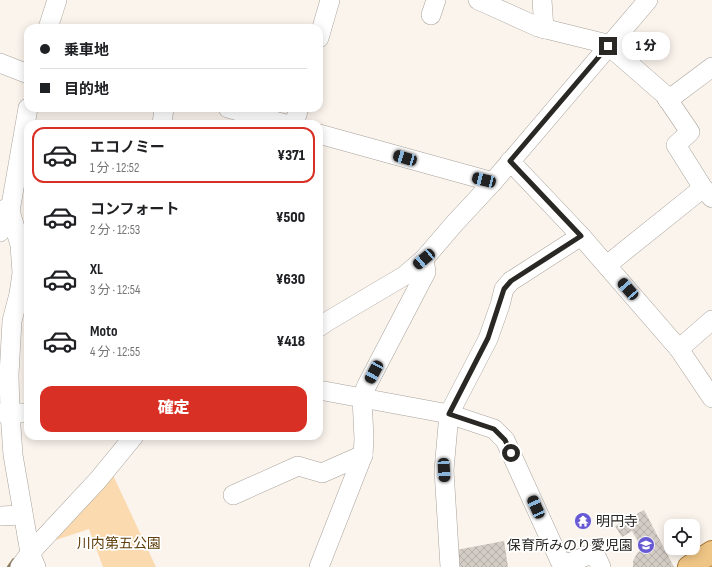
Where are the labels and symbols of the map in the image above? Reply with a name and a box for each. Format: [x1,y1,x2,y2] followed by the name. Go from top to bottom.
[622,32,670,60] callout: 1 分
[599,37,617,55] route end
[392,149,418,167] car
[471,171,497,189] car
[411,247,437,271] car
[616,276,640,302] car
[363,359,385,385] car
[502,444,520,462] route start
[437,458,451,482] car
[526,494,546,520] car
[573,511,593,531] temple icon: 明円寺
[596,513,638,530] place label: 明円寺
[77,535,161,552] park label: 川内第五公園
[636,535,656,555] school or university icon: 保育所みのり愛児園
[507,537,633,554] place label: 保育所みのり愛児園

